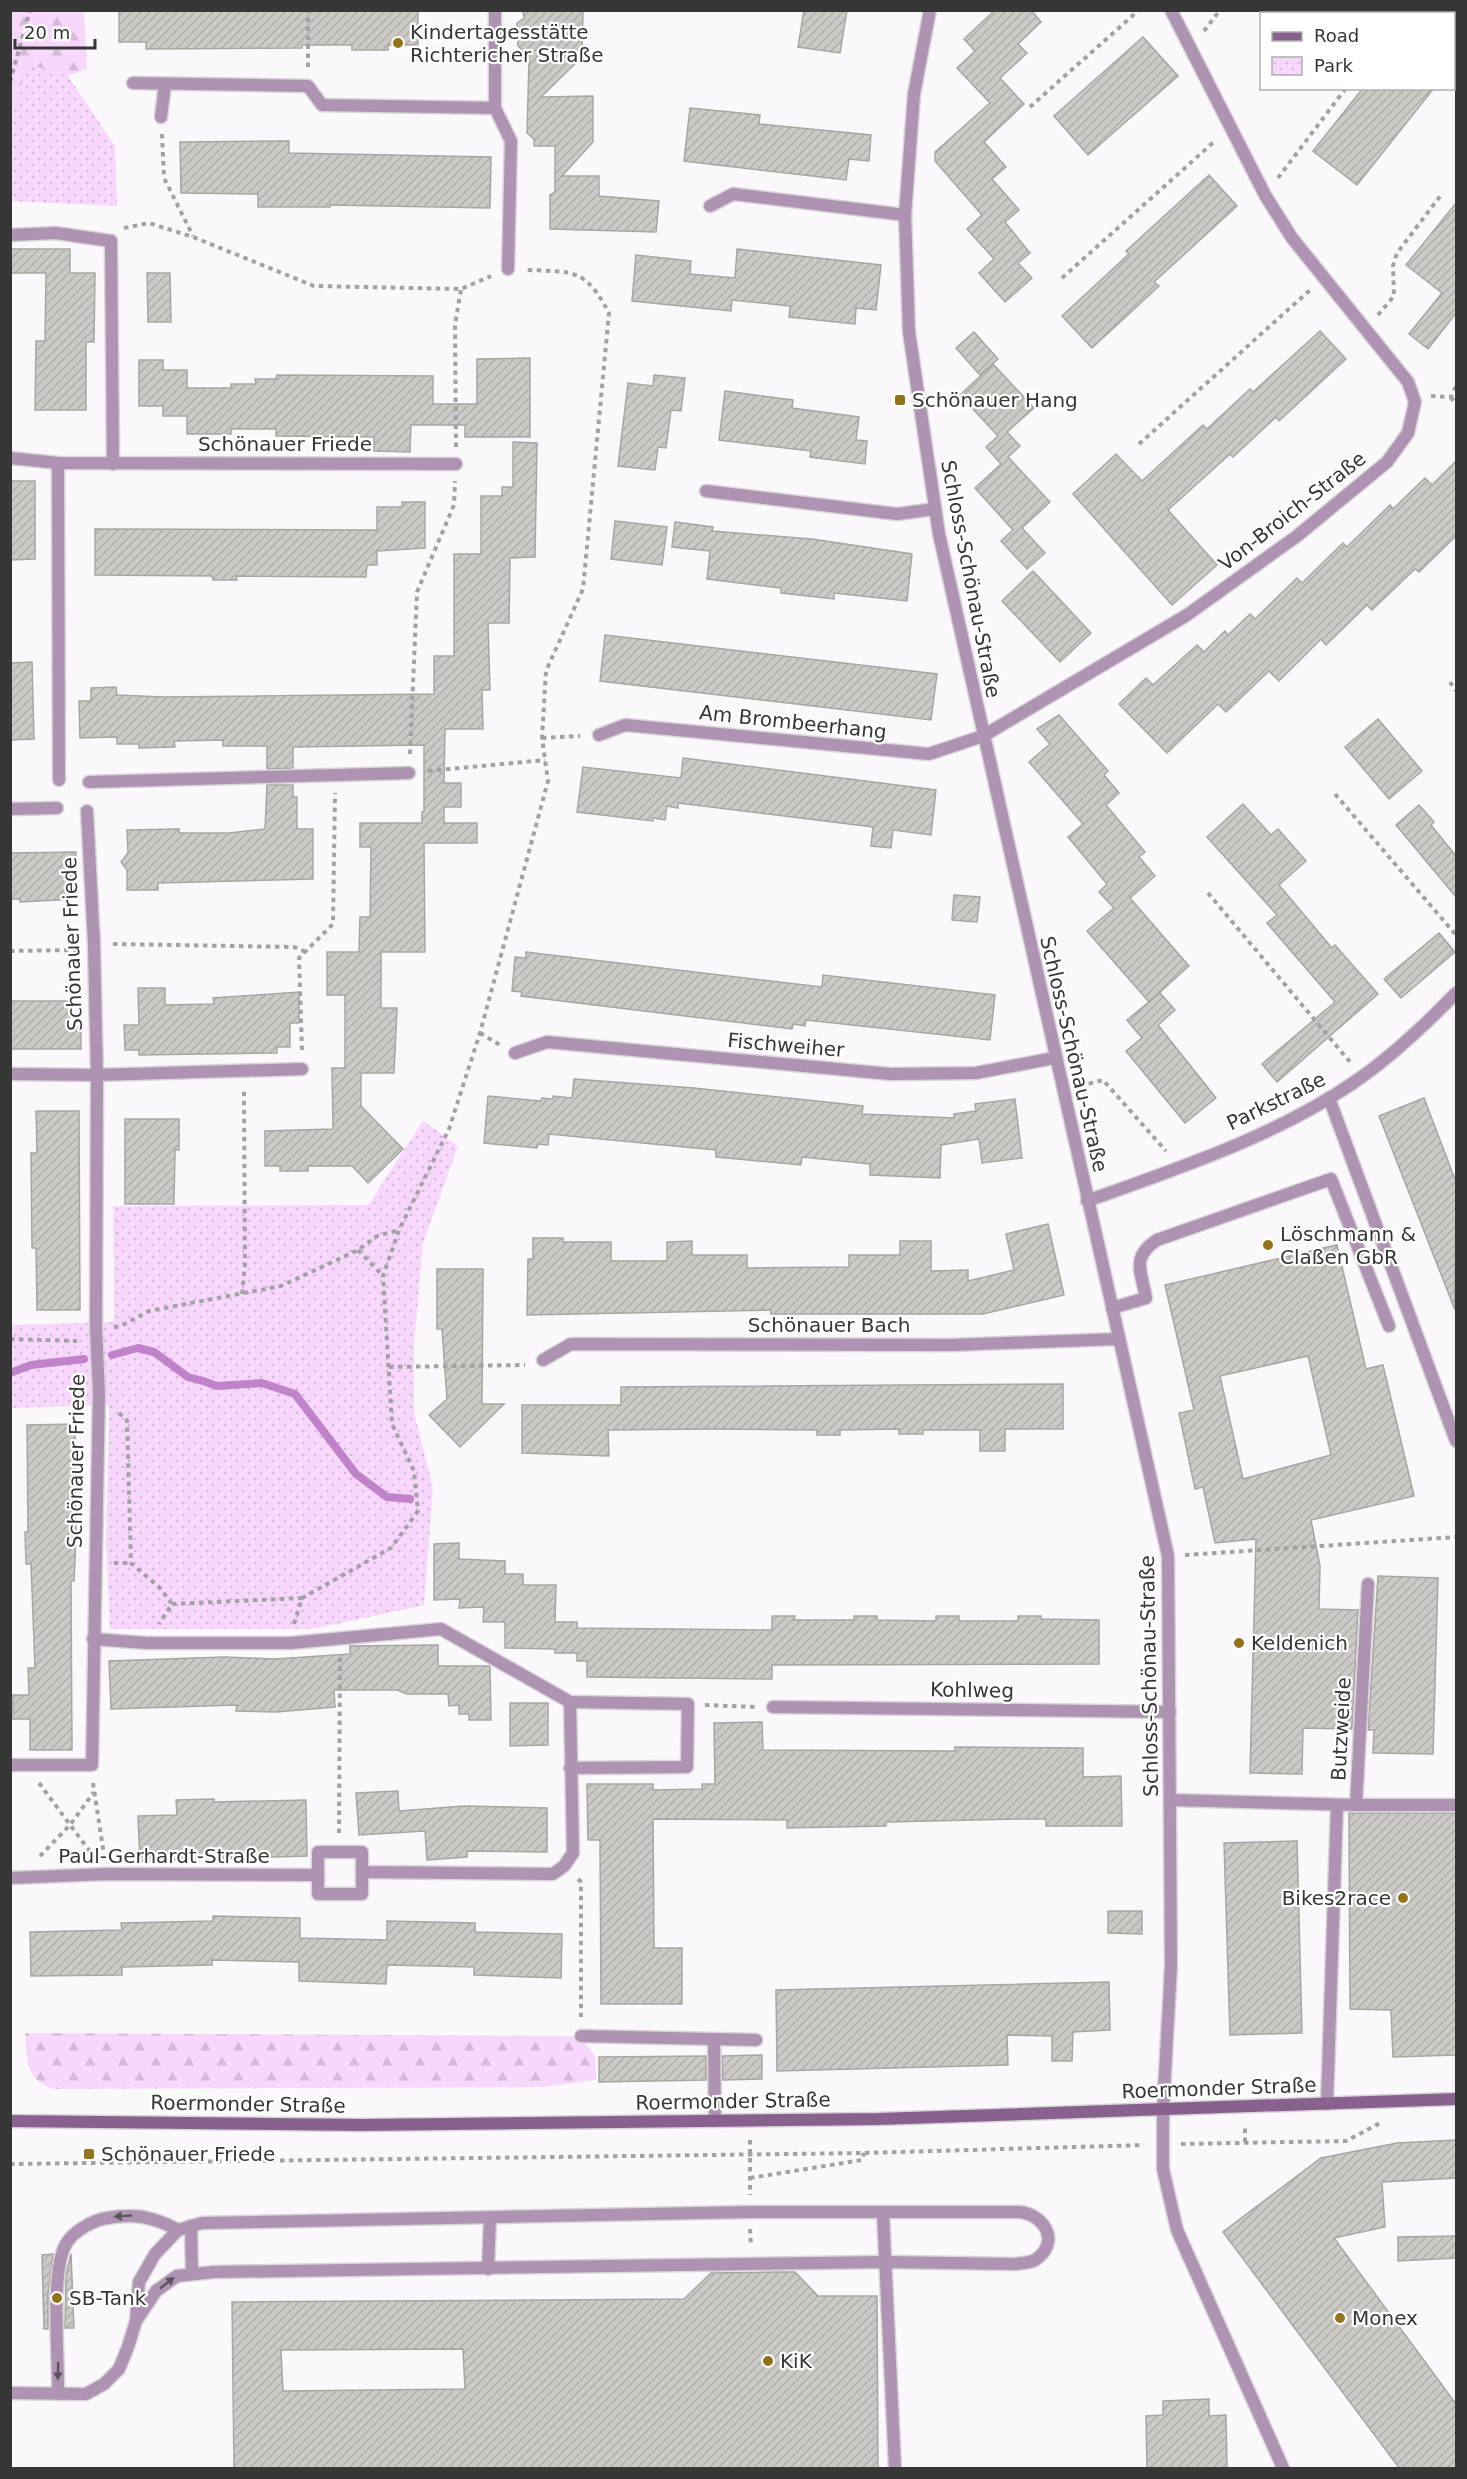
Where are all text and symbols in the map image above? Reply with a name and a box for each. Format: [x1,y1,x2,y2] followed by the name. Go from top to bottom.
[15,12,94,50] scale bar
[1260,12,1455,90] legend
[410,20,604,67] place label: Kindertagesstätte Richtericher Straße
[24,22,70,43] text: 20 m
[1314,25,1359,46] text: Road
[391,36,405,50] marker: Kindertagesstätte Richtericher Straße
[1314,55,1353,76] text: Park
[912,388,1078,412] place label: Schönauer Hang
[893,393,907,407] marker: Schönauer Hang
[198,432,372,456] street label: Schönauer Friede
[1214,446,1370,576] street label: Von-Broich-Straße
[936,458,1006,700] street label: Schloss-Schönau-Straße
[698,700,888,744] street label: Am Brombeerhang
[57,857,87,1031] street label: Schönauer Friede
[1035,934,1113,1174] street label: Schloss-Schönau-Straße
[727,1028,846,1062] street label: Fischweiher
[1223,1067,1329,1135] street label: Parkstraße
[1280,1222,1416,1269] place label: Löschmann & Claßen GbR
[1261,1238,1275,1252] marker: Löschmann & Claßen GbR
[748,1313,910,1337] street label: Schönauer Bach
[62,1374,90,1548] street label: Schönauer Friede
[1135,1555,1163,1797] street label: Schloss-Schönau-Straße
[1251,1631,1348,1655] place label: Keldenich
[1232,1636,1246,1650] marker: Keldenich
[1326,1676,1356,1782] street label: Butzweide
[930,1677,1014,1703] street label: Kohlweg
[58,1844,270,1868] street label: Paul-Gerhardt-Straße
[1282,1886,1391,1910] place label: Bikes2race
[1396,1891,1410,1905] marker: Bikes2race
[1121,2073,1317,2103] street label: Roermonder Straße
[635,2087,831,2115] street label: Roermonder Straße
[150,2090,346,2118] street label: Roermonder Straße
[101,2142,275,2166] place label: Schönauer Friede
[82,2147,96,2161] marker: Schönauer Friede
[113,2212,132,2221] one-way arrow
[159,2277,175,2290] one-way arrow
[69,2286,147,2310] place label: SB-Tank
[50,2291,64,2305] marker: SB-Tank
[1352,2306,1418,2330] place label: Monex
[1333,2311,1347,2325] marker: Monex
[780,2349,813,2373] place label: KiK
[761,2354,775,2368] marker: KiK
[54,2362,63,2381] one-way arrow

